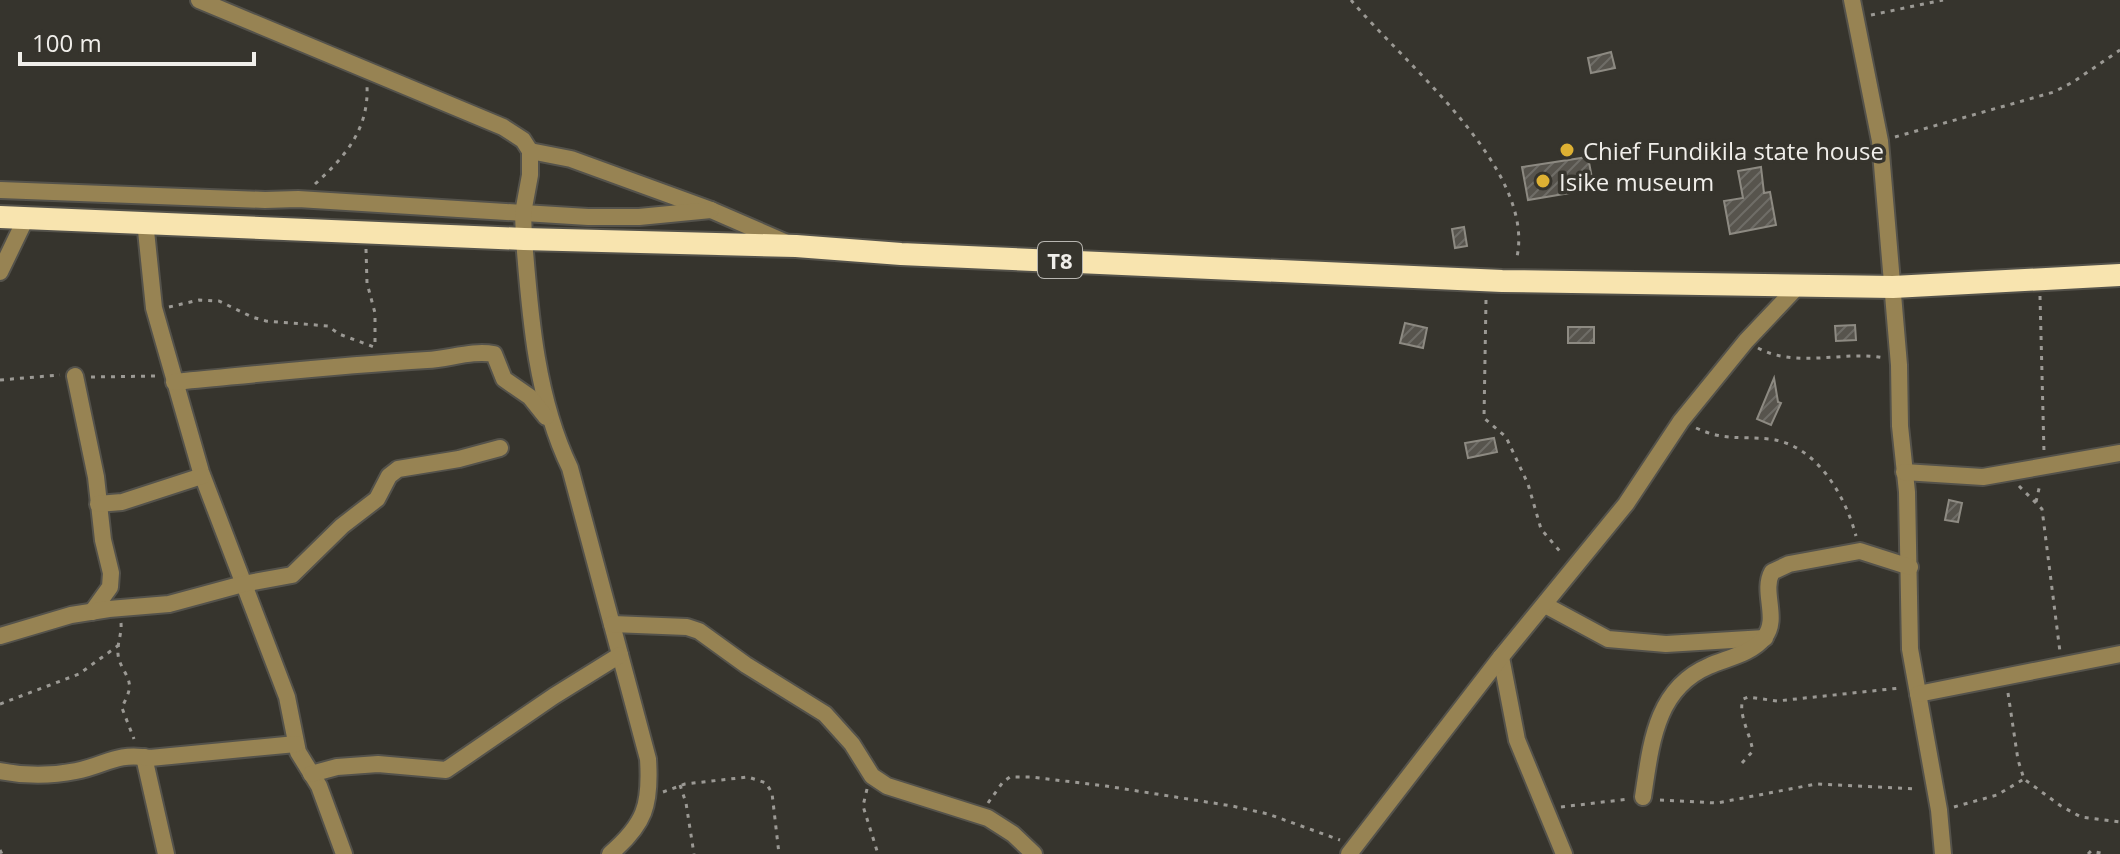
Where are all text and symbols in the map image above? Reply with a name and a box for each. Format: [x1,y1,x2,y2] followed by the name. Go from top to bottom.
[20,16,254,66] scale bar
[32,26,102,59] text: 100 m
[1583,134,1884,167] place label: Chief Fundikila state house
[1558,141,1576,159] marker: Chief Fundikila state house
[1559,165,1714,198] place label: Isike museum
[1534,172,1552,190] marker: Isike museum
[1038,242,1082,278] road number: T8

